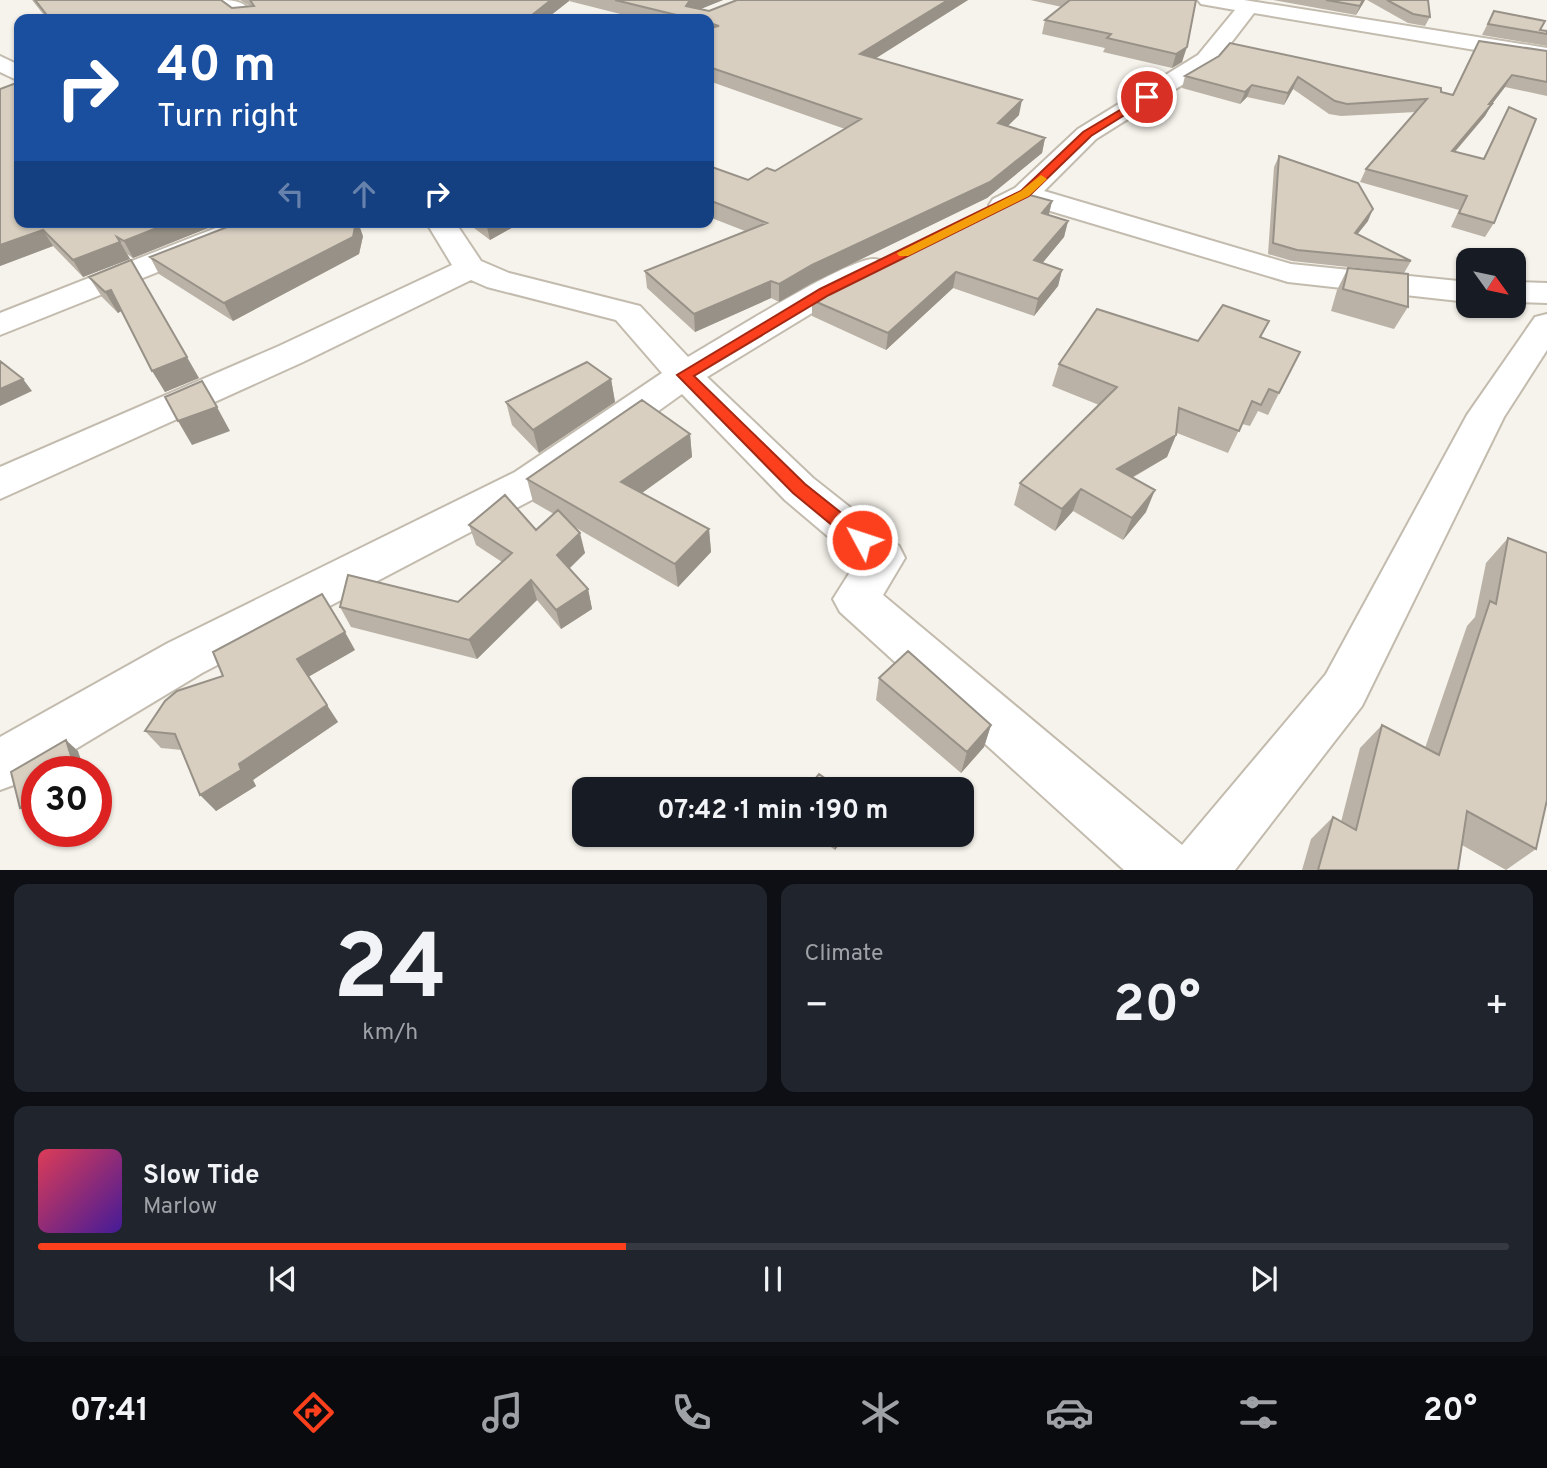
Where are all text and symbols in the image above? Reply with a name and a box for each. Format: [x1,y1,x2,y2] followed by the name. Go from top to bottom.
[157,37,276,99] text: 40 m
[42,42,133,133] icon: right
[1117,67,1177,127] pin
[1128,78,1166,116] icon: arrive
[157,98,299,138] text: Turn right
[272,175,310,213] icon: left
[345,175,383,213] icon: ahead
[418,175,456,213] icon: right
[1456,248,1526,318] north arrow
[1456,248,1526,318] map controls
[825,503,899,577] position arrow
[21,756,112,847] speed limit sign: 30
[658,795,888,828] text: 07:42 · 1 min · 190 m
[333,916,447,1031] text: 24
[805,940,883,969] text: Climate
[1113,974,1201,1040] text: 20°
[805,983,829,1032] text: −
[1484,983,1509,1032] text: +
[362,1019,418,1048] text: km/h
[143,1160,260,1193] text: Slow Tide
[143,1193,217,1222] text: Marlow
[264,1260,302,1298] icon: previous
[754,1260,792,1298] icon: pause
[1245,1260,1283,1298] icon: next
[289,1388,338,1437] icon: directions
[478,1388,527,1437] icon: music
[667,1388,716,1437] icon: phone
[856,1388,905,1437] icon: climate
[1045,1388,1094,1437] icon: car
[1234,1388,1283,1437] icon: filters
[70,1392,149,1432] text: 07:41
[1423,1392,1477,1432] text: 20°

